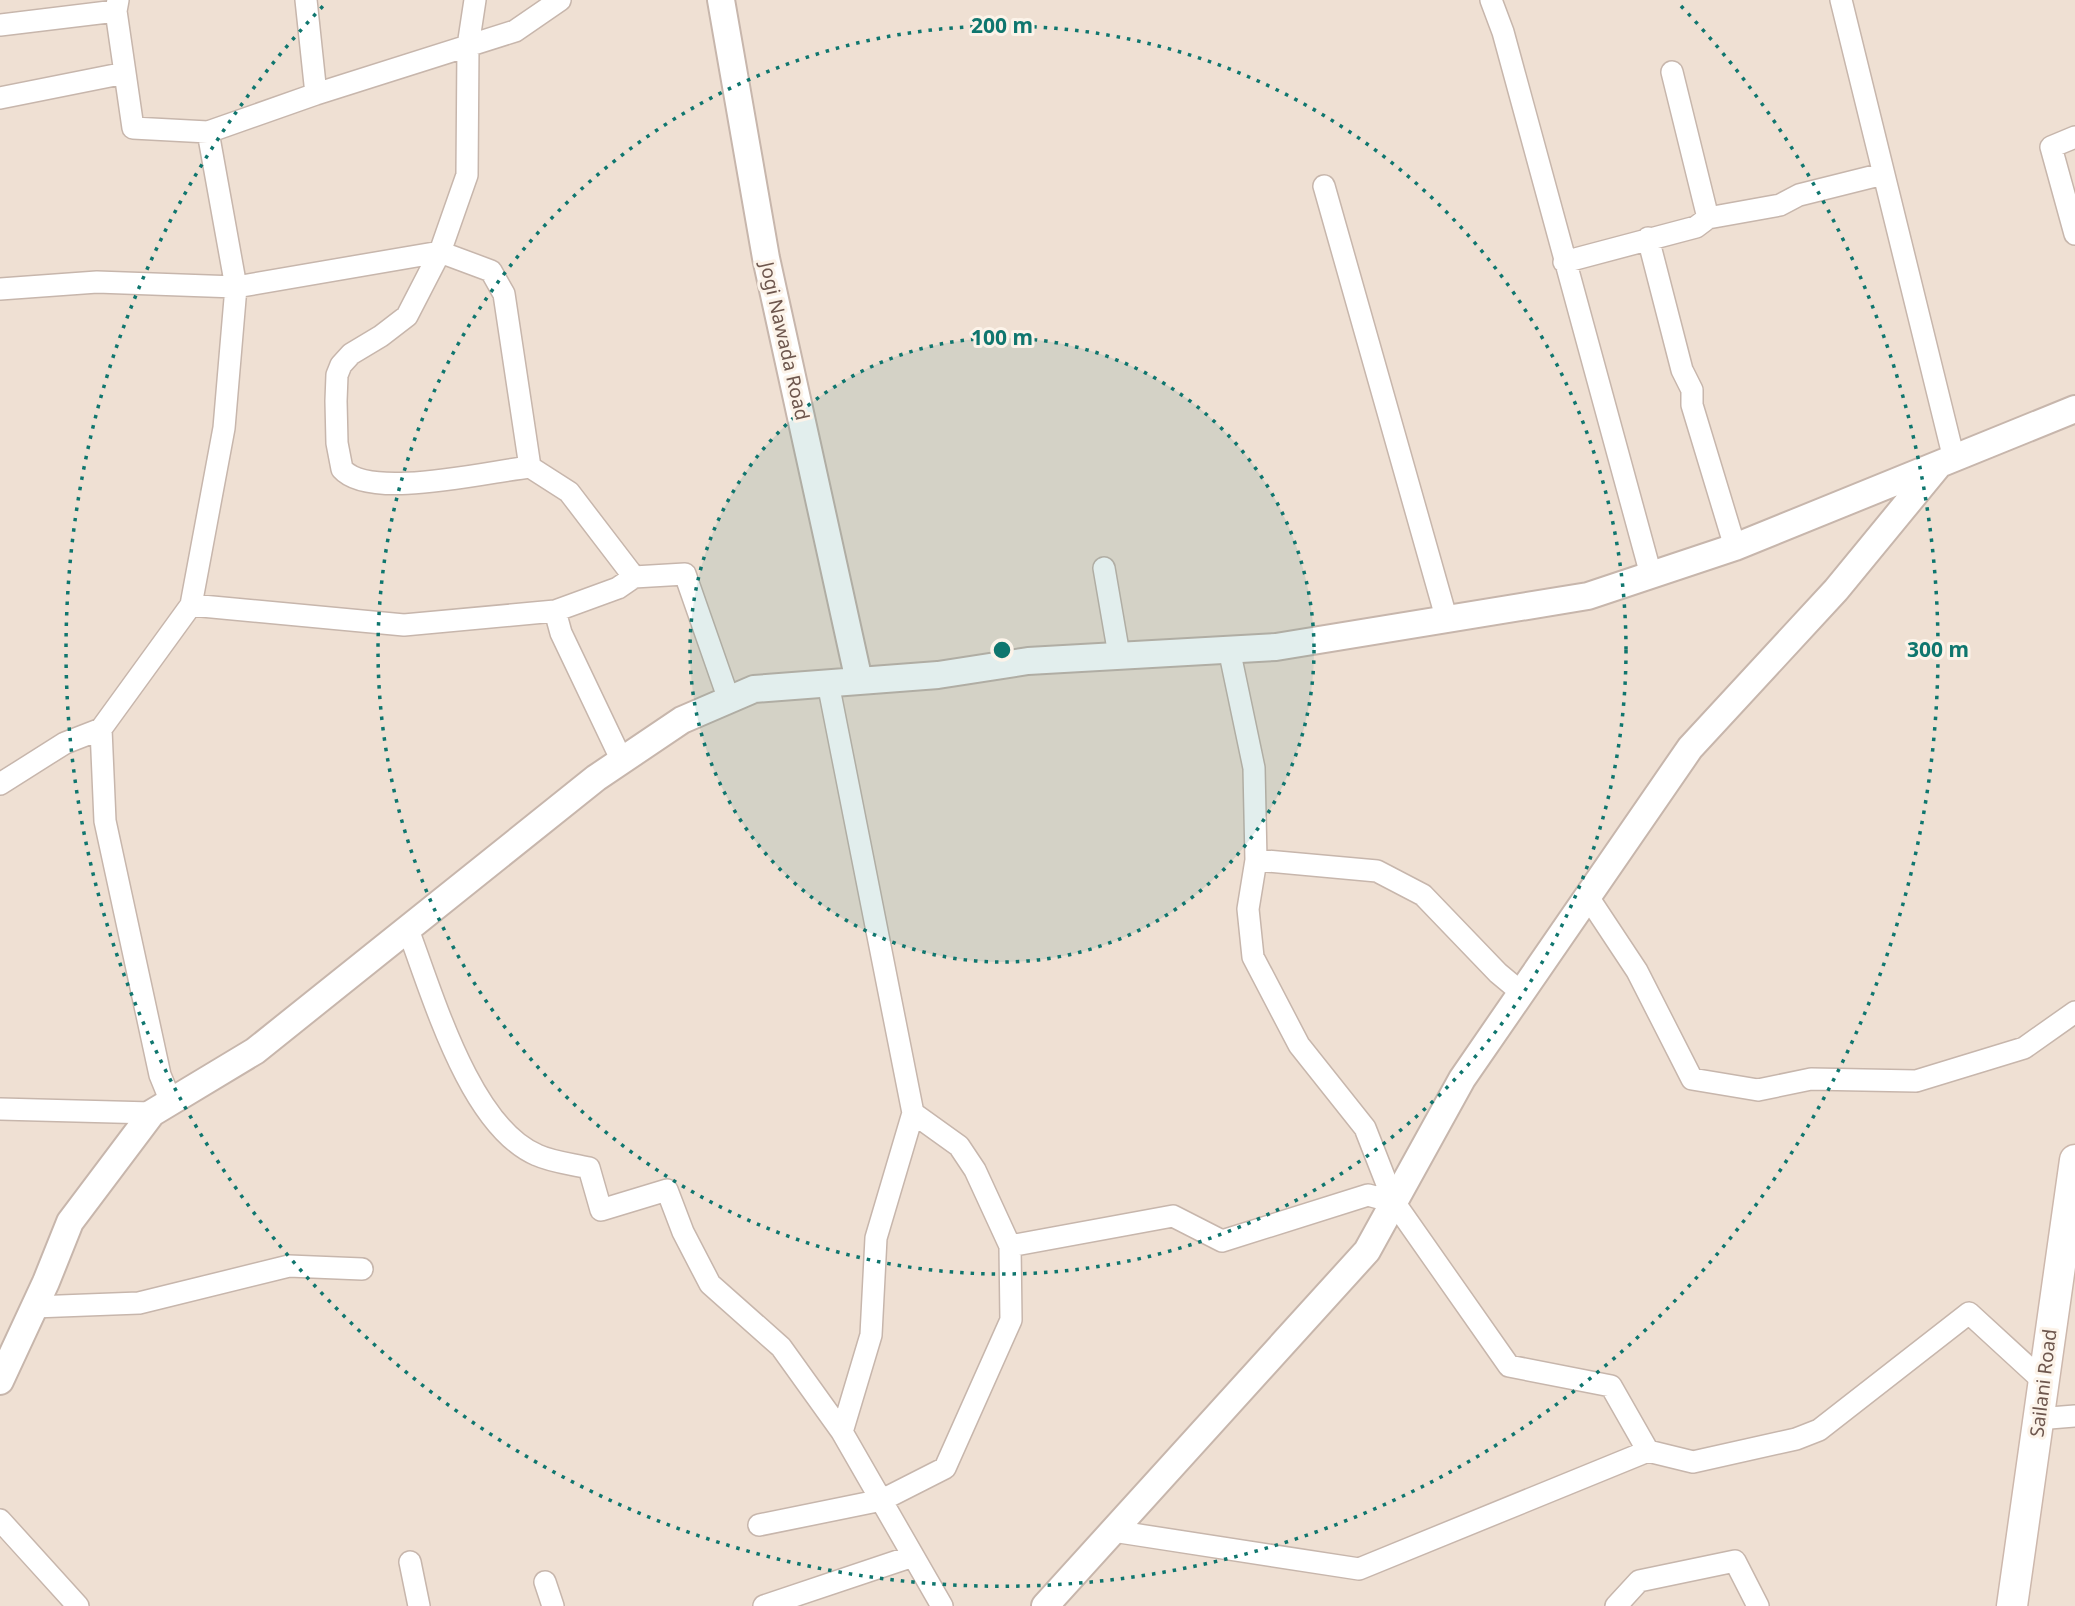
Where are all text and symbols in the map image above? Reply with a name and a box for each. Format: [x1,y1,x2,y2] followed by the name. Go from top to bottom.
[971,11,1033,39] text: 200 m
[754,257,816,423] street label: Jogi Nawada Road
[971,323,1033,351] text: 100 m
[1907,635,1969,663] text: 300 m
[990,638,1014,662] centre of rings
[2023,1327,2063,1439] street label: Sailani Road

